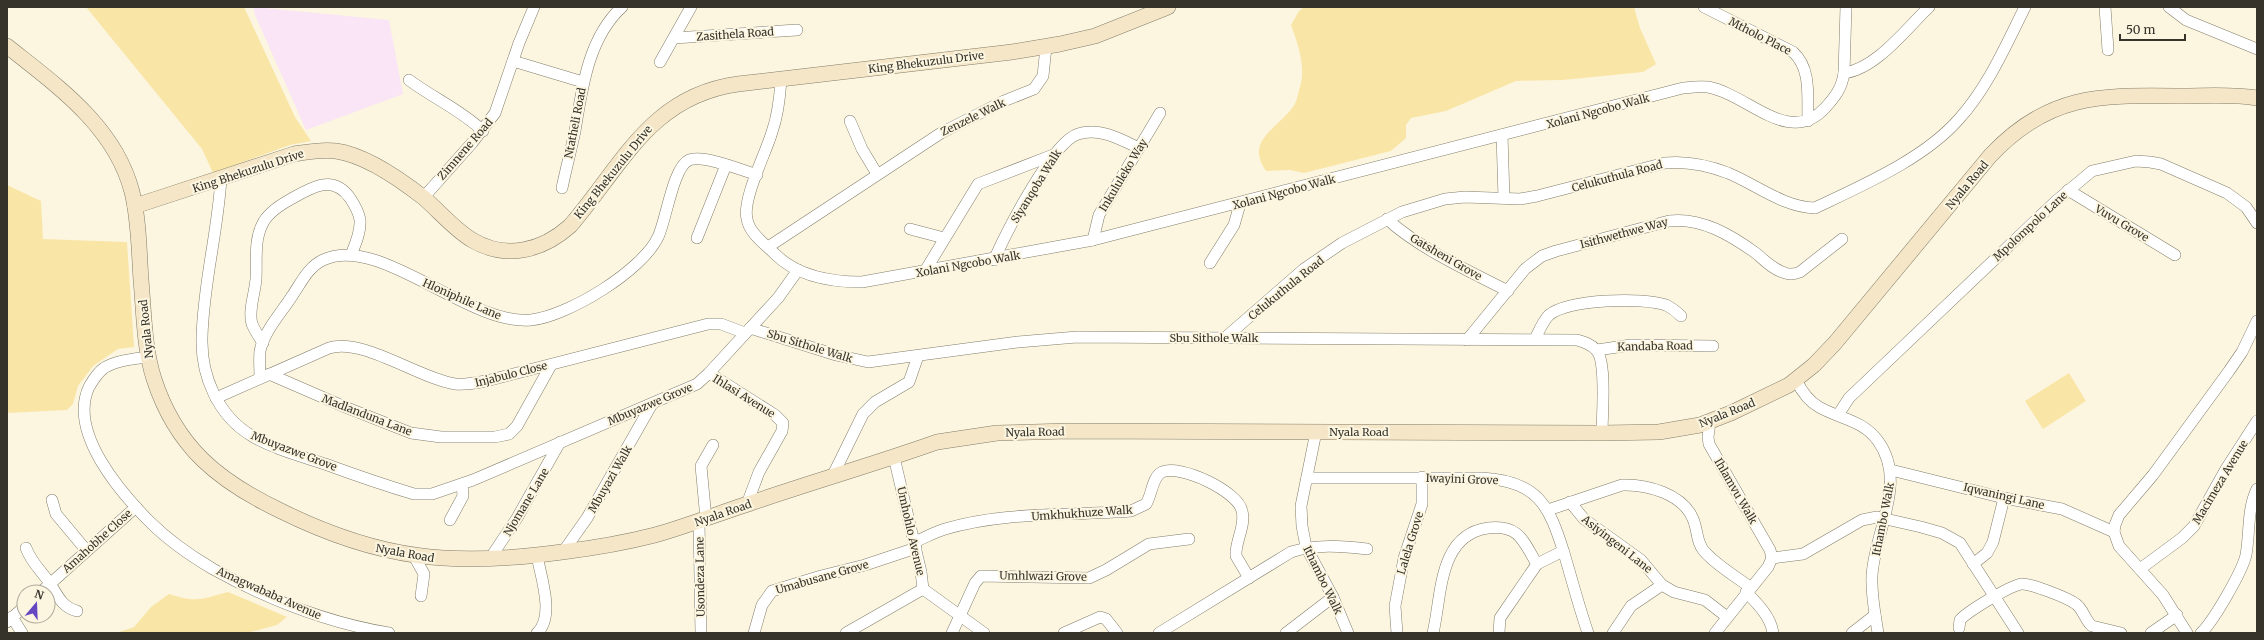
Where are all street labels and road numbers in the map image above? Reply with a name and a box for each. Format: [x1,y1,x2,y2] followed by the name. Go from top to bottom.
[1726,14,1794,58] street label: Mtholo Place
[696,24,775,44] street label: Zasithela Road
[867,48,985,76] street label: King Bhekuzulu Drive
[561,86,589,160] street label: Ntatheli Road
[1545,91,1651,131] street label: Xolani Ngcobo Walk
[938,95,1008,139] street label: Zenzele Walk
[434,115,496,183] street label: Zimnene Road
[571,122,655,222] street label: King Bhekuzulu Drive
[1096,135,1151,214] street label: Inkululeko Way
[191,146,306,196] street label: King Bhekuzulu Drive
[1008,147,1064,225] street label: Siyanqoba Walk
[1570,157,1664,195] street label: Celukuthula Road
[1943,158,1992,212] street label: Nyala Road
[1231,172,1337,212] street label: Xolani Ngcobo Walk
[1990,188,2070,264] street label: Mpolompolo Lane
[2092,201,2152,245] street label: Vuvu Grove
[1578,214,1670,251] street label: Isithwethwe Way
[1408,231,1485,283] street label: Gatsheni Grove
[915,248,1021,280] street label: Xolani Ngcobo Walk
[1245,253,1327,323] street label: Celukuthula Road
[421,275,504,323] street label: Hloniphile Lane
[136,298,156,359] street label: Nyala Road
[765,326,855,366] street label: Sbu Sithole Walk
[1170,331,1258,345] street label: Sbu Sithole Walk
[1617,338,1693,354] street label: Kandaba Road
[473,358,549,390] street label: Injabulo Close
[710,371,778,421] street label: Ihlasi Avenue
[605,380,695,428] street label: Mbuyazwe Grove
[320,391,414,439] street label: Madlanduna Lane
[1697,395,1757,431] street label: Nyala Road
[1005,424,1065,440] street label: Nyala Road
[1329,425,1389,439] street label: Nyala Road
[249,428,339,474] street label: Mbuyazwe Grove
[2189,437,2251,527] street label: Macimeza Avenue
[585,443,635,515] street label: Mbuyazi Walk
[1711,455,1761,527] street label: Ihlamvu Walk
[500,465,552,539] street label: Njomane Lane
[1425,471,1499,487] street label: Iwayini Grove
[1962,480,2046,512] street label: Iqwaningi Lane
[1869,481,1897,557] street label: Ithambo Walk
[894,485,928,577] street label: Umhohlo Avenue
[693,497,754,529] street label: Nyala Road
[1031,502,1133,524] street label: Umkhukhuze Walk
[59,506,135,576] street label: Amahobhe Close
[1394,510,1426,576] street label: Lalela Grove
[1578,512,1655,576] street label: Asiyingeni Lane
[692,536,708,617] street label: Usondeza Lane
[375,541,436,565] street label: Nyala Road
[1300,543,1346,617] street label: Ithambo Walk
[774,557,870,597] street label: Umabusane Grove
[214,563,324,622] street label: Amagwababa Avenue
[999,568,1087,584] street label: Umhlwazi Grove

